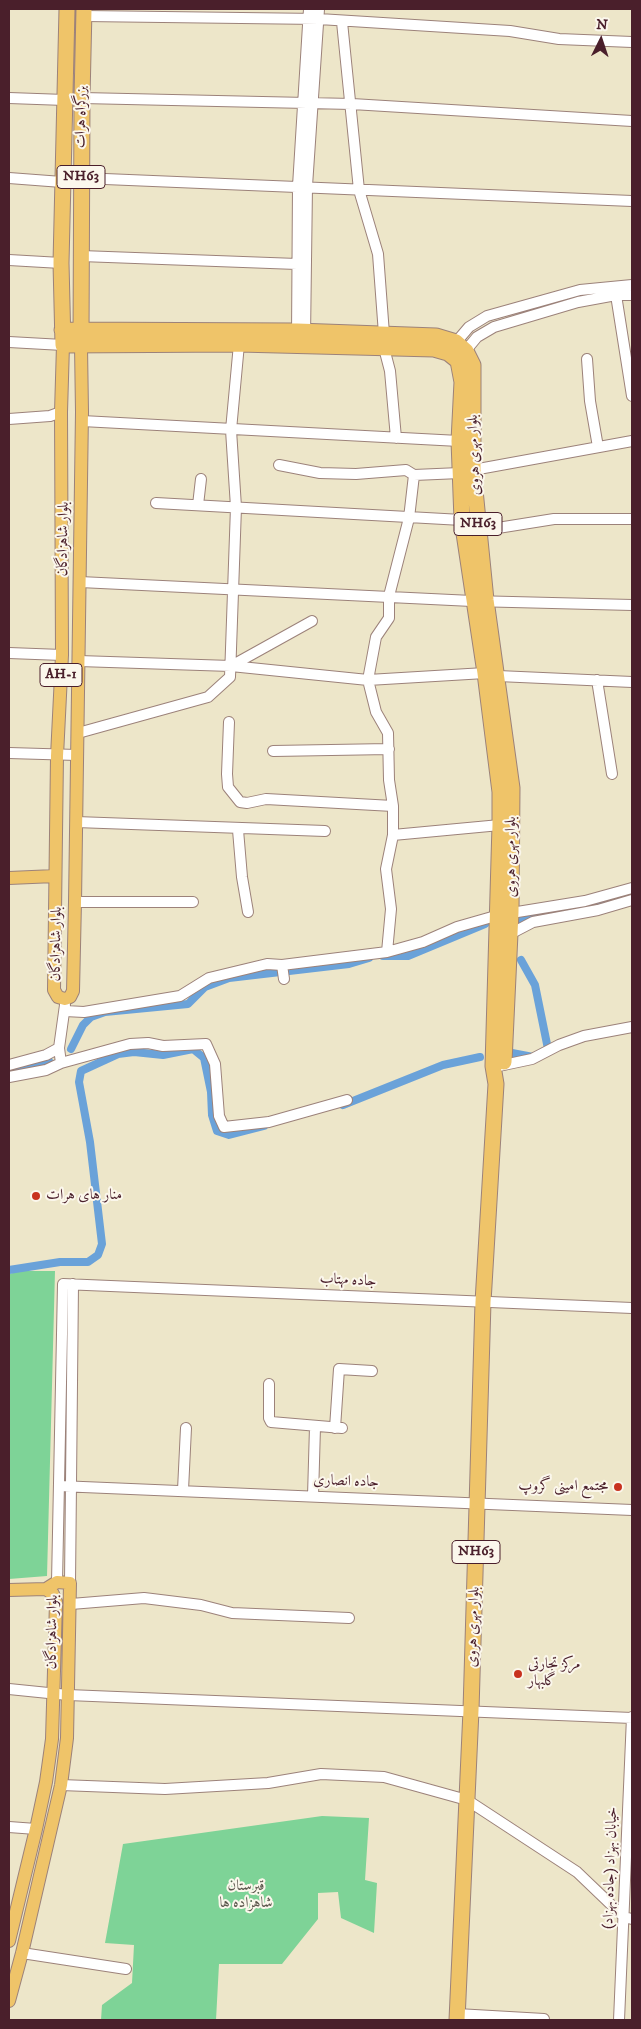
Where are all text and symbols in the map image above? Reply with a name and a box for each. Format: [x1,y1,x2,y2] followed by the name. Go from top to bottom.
[576,15,626,65] north arrow
[596,16,608,34] text: N
[72,86,92,148] street label: بزرگراه هرات
[57,166,105,188] road number: NH63
[465,414,485,496] street label: بلوار مهری هروی
[54,501,74,577] street label: بلوار شاهزادگان
[454,512,502,536] road number: NH63
[40,664,82,686] road number: AH-1
[503,816,521,898] street label: بلوار مهری هروی
[47,906,67,982] street label: بلوار شاهزادگان
[46,1187,122,1205] place label: منار های هرات
[30,1190,42,1202] marker: منار های هرات
[319,1271,377,1291] street label: جاده مهتاب
[313,1472,379,1492] street label: جاده انصاری
[518,1478,608,1496] place label: مجتمع امینی گروپ
[612,1481,624,1493] marker: مجتمع امینی گروپ
[452,1540,500,1564] road number: NH63
[464,1586,484,1668] street label: بلوار مهری هروی
[43,1594,63,1670] street label: بلوار شاهزادگان
[528,1656,580,1691] place label: مرکز تجارتی گلبهار
[512,1668,524,1680] marker: مرکز تجارتی گلبهار
[600,1806,622,1930] street label: خیابان بهزاد (جاده بهزاد)
[220,1878,272,1913] park label: قبرستان شاهزاده ها

